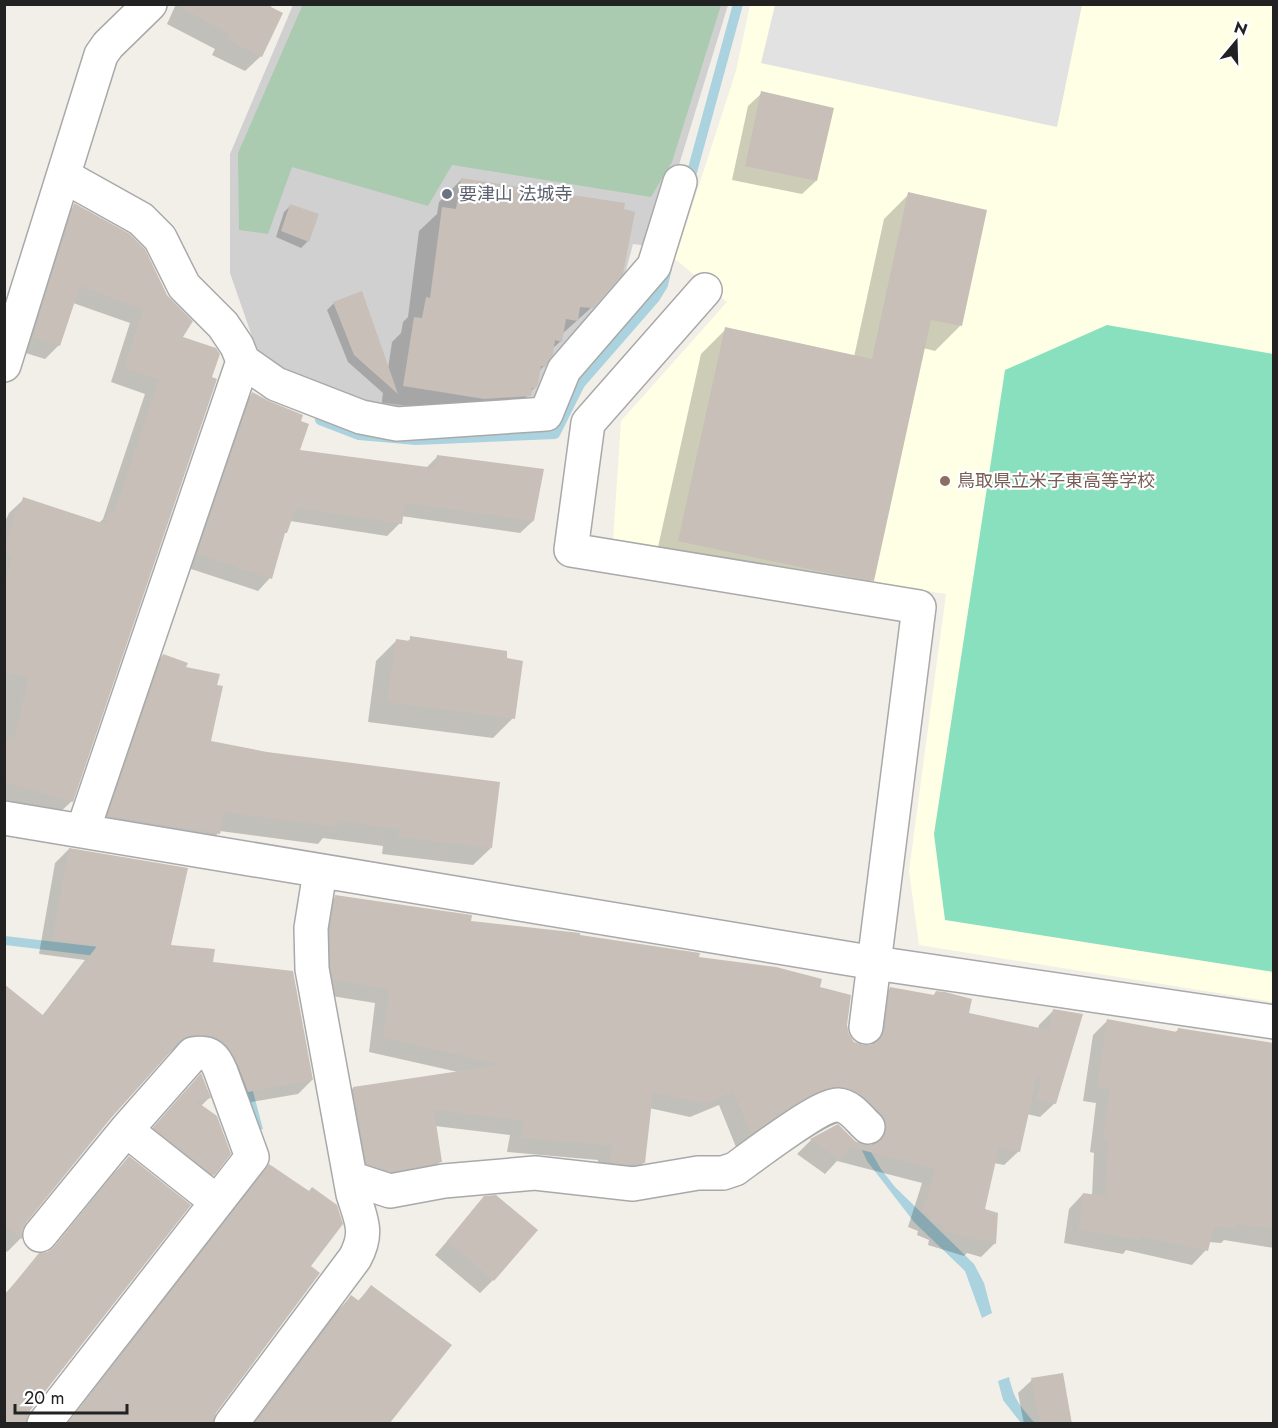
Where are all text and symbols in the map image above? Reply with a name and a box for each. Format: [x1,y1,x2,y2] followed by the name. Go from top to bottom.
[1206,12,1266,72] north arrow
[1231,15,1250,41] text: N
[459,181,572,207] place label: 要津山 法城寺
[440,187,454,201] marker: 要津山 法城寺
[957,468,1155,494] place label: 鳥取県立米子東高等学校
[938,474,952,488] marker: 鳥取県立米子東高等学校
[15,1377,128,1415] scale bar
[24,1385,64,1411] text: 20 m

